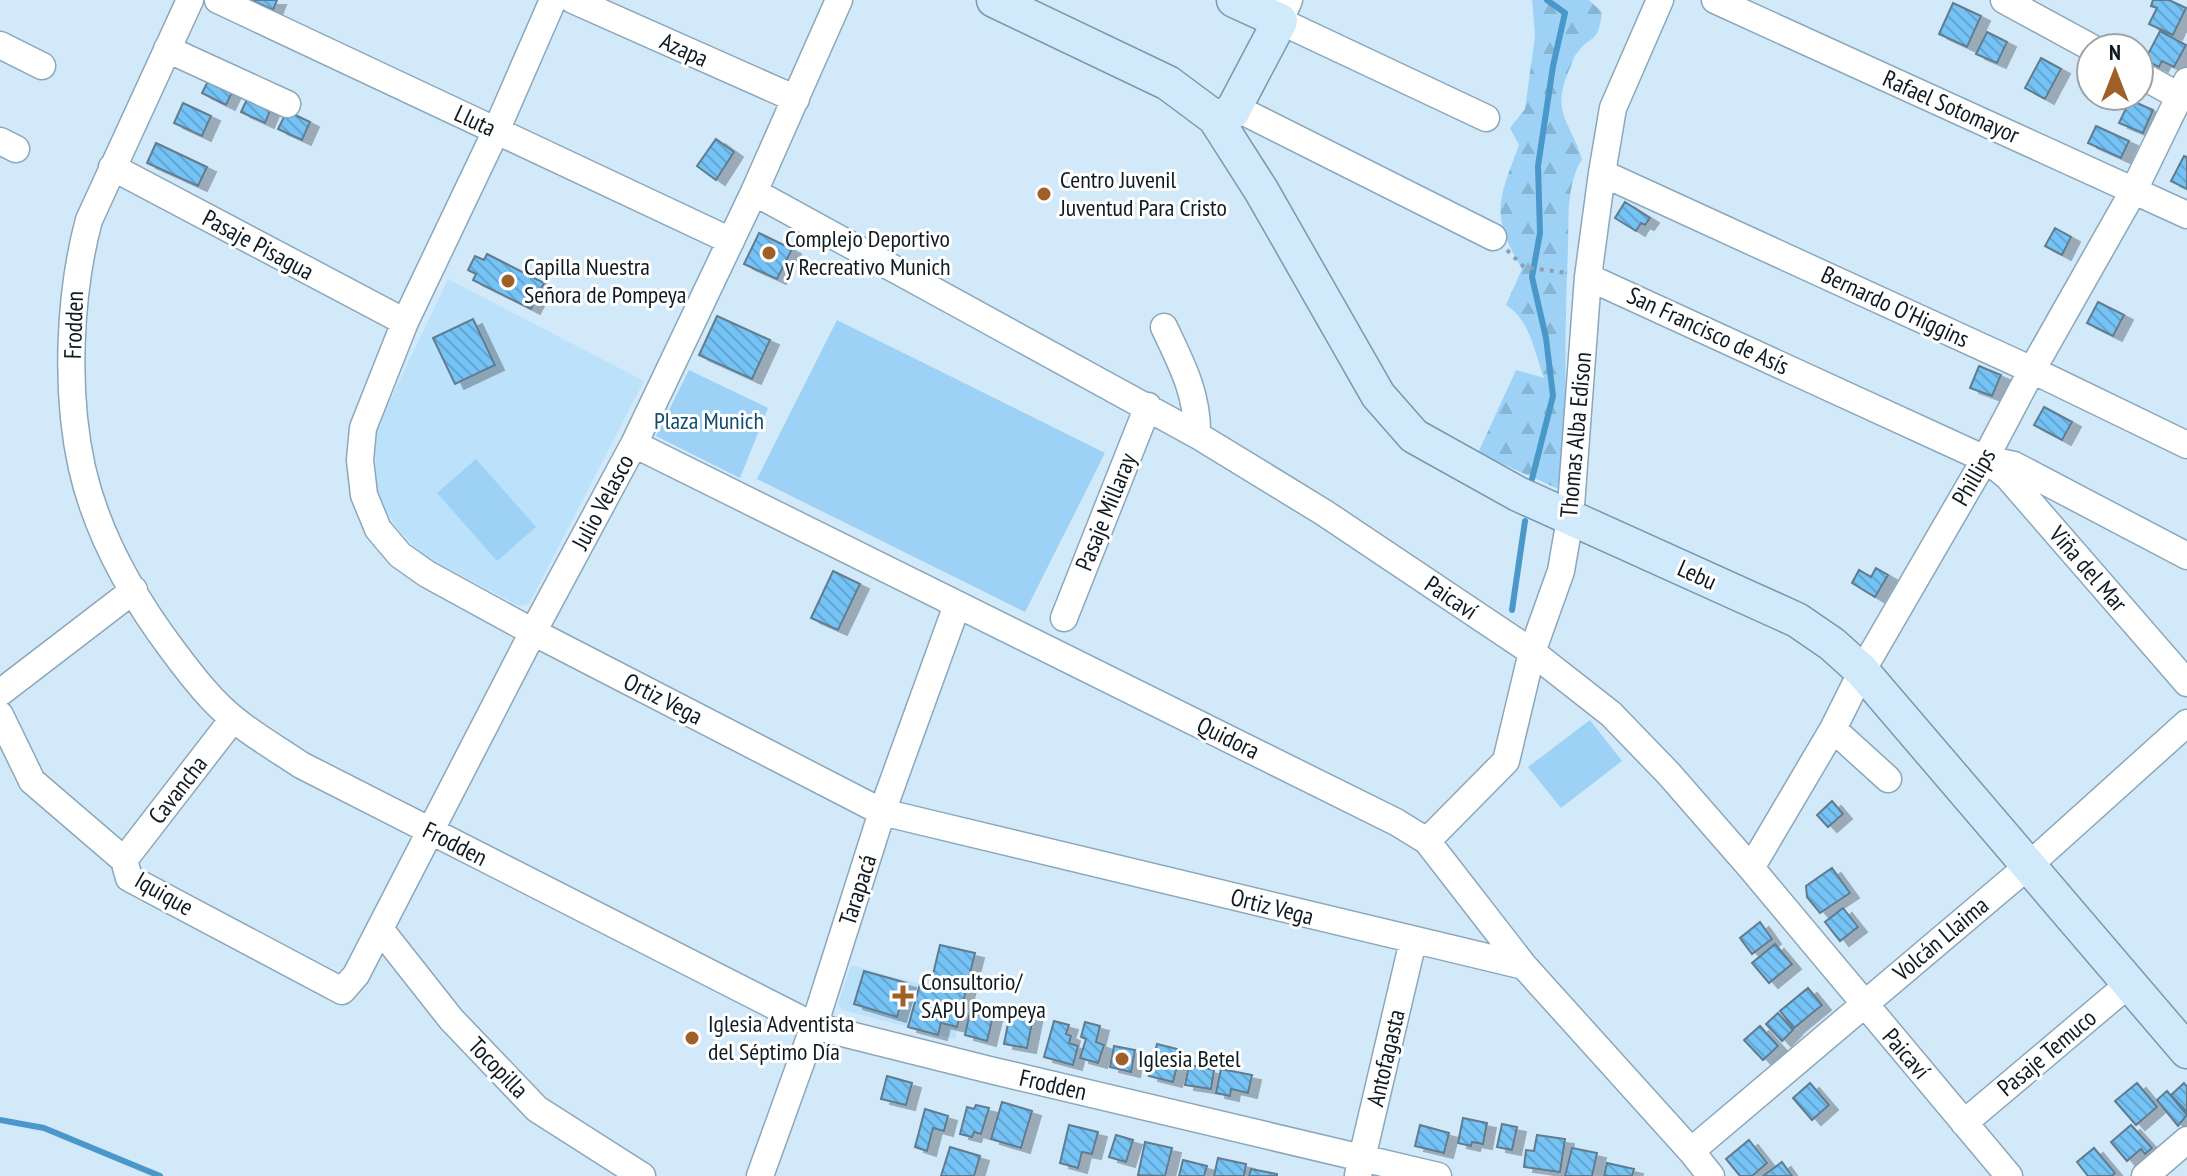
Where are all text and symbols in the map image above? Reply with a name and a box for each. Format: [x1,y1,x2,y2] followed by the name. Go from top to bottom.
[655,25,713,74] street label: Azapa
[2075,32,2155,112] north arrow
[2109,38,2121,66] text: N
[1878,63,2025,151] street label: Rafael Sotomayor
[450,98,501,144] street label: Lluta
[1059,164,1227,223] place label: Centro Juvenil Juventud Para Cristo
[1035,185,1053,203] marker: Centro Juvenil Juventud Para Cristo
[197,202,319,287] street label: Pasaje Pisagua
[785,223,950,282] place label: Complejo Deportivo y Recreativo Munich
[760,244,778,262] marker: Complejo Deportivo y Recreativo Munich
[524,251,686,310] place label: Capilla Nuestra Señora de Pompeya
[1816,259,1974,354] street label: Bernardo O'Higgins
[499,272,517,290] marker: Capilla Nuestra Señora de Pompeya
[1622,279,1794,382] street label: San Francisco de Asís
[57,290,90,360] street label: Frodden
[1553,351,1598,519] street label: Thomas Alba Edison
[654,405,764,436] park label: Plaza Munich
[1945,442,2002,511] street label: Phillips
[1068,448,1143,575] street label: Pasaje Millaray
[564,449,641,556] street label: Julio Velasco
[2042,519,2134,618] street label: Viña del Mar
[1673,552,1722,597] street label: Lebu
[1419,569,1484,627] street label: Paicaví
[619,666,708,732] street label: Ortiz Vega
[1192,709,1265,766] street label: Quidora
[141,749,214,830] street label: Cavancha
[418,814,493,873] street label: Frodden
[832,851,883,929] street label: Tarapacá
[130,865,199,923] street label: Iquique
[1227,881,1317,932] street label: Ortiz Vega
[1886,890,1995,988] street label: Volcán Llaima
[921,966,1046,1025] place label: Consultorio/ SAPU Pompeya
[892,985,914,1007] marker: Consultorio/ SAPU Pompeya
[1991,1002,2103,1103] street label: Pasaje Temuco
[1359,1006,1412,1109] street label: Antofagasta
[708,1008,854,1067] place label: Iglesia Adventista del Séptimo Día
[1876,1022,1937,1086] street label: Paicaví
[683,1029,701,1047] marker: Iglesia Adventista del Séptimo Día
[462,1030,535,1105] street label: Tocopilla
[1138,1043,1241,1074] place label: Iglesia Betel
[1113,1050,1131,1068] marker: Iglesia Betel
[1016,1062,1090,1107] street label: Frodden

